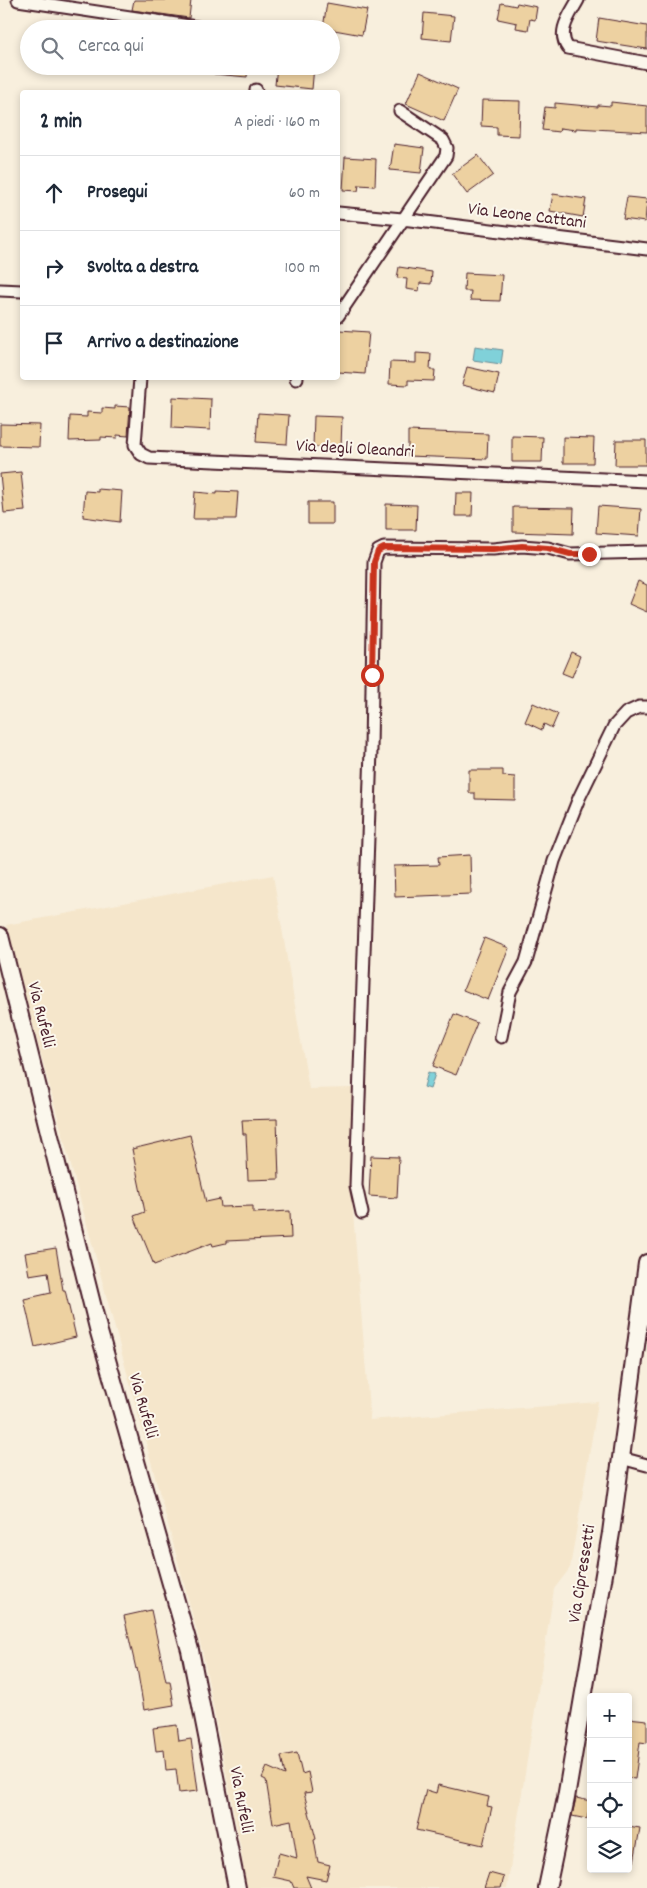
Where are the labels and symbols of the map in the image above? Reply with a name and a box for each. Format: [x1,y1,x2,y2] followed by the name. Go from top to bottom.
[466,197,588,237] street label: Via Leone Cattani
[295,434,415,466] street label: Via degli Oleandri
[578,543,601,566] route end
[361,664,384,687] route start
[20,979,60,1051] street label: Via Rufelli
[121,1370,163,1442] street label: Via Rufelli
[563,1523,603,1625] street label: Via Cipressetti
[221,1765,259,1835] street label: Via Rufelli

